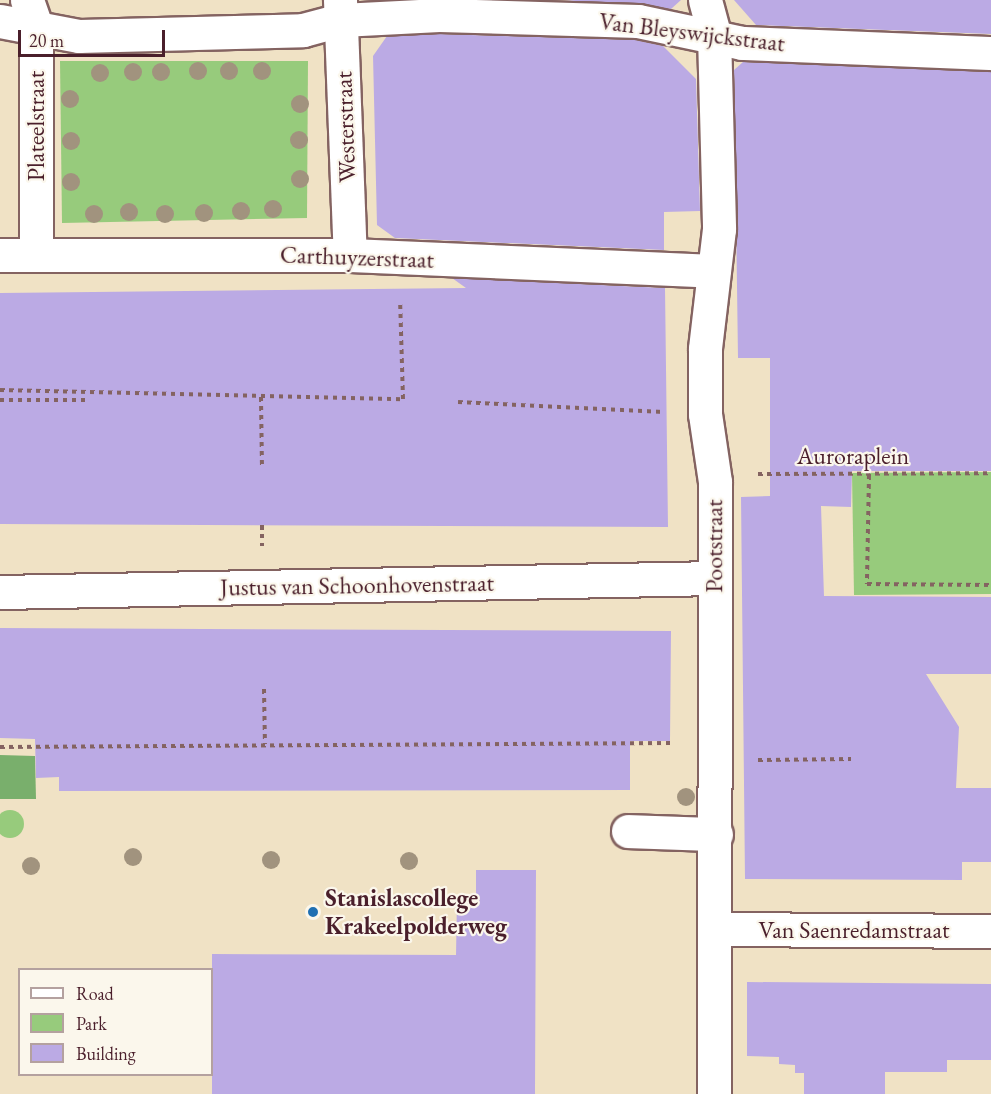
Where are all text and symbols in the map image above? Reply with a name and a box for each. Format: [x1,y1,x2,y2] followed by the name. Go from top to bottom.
[597,6,787,58] street label: Van Bleyswijckstraat
[21,18,168,56] scale bar
[29,29,64,52] text: 20 m
[22,71,50,181] street label: Plateelstraat
[329,71,361,183] street label: Westerstraat
[279,240,435,274] street label: Carthuyzerstraat
[797,442,909,470] street label: Auroraplein
[700,499,728,593] street label: Pootstraat
[220,568,494,602] street label: Justus van Schoonhovenstraat
[325,884,507,940] place label: Stanislascollege Krakeelpolderweg
[306,905,320,919] marker: Stanislascollege Krakeelpolderweg
[758,916,950,944] street label: Van Saenredamstraat
[18,968,213,1076] legend
[76,982,114,1005] text: Road
[76,1012,107,1035] text: Park
[76,1042,136,1065] text: Building

